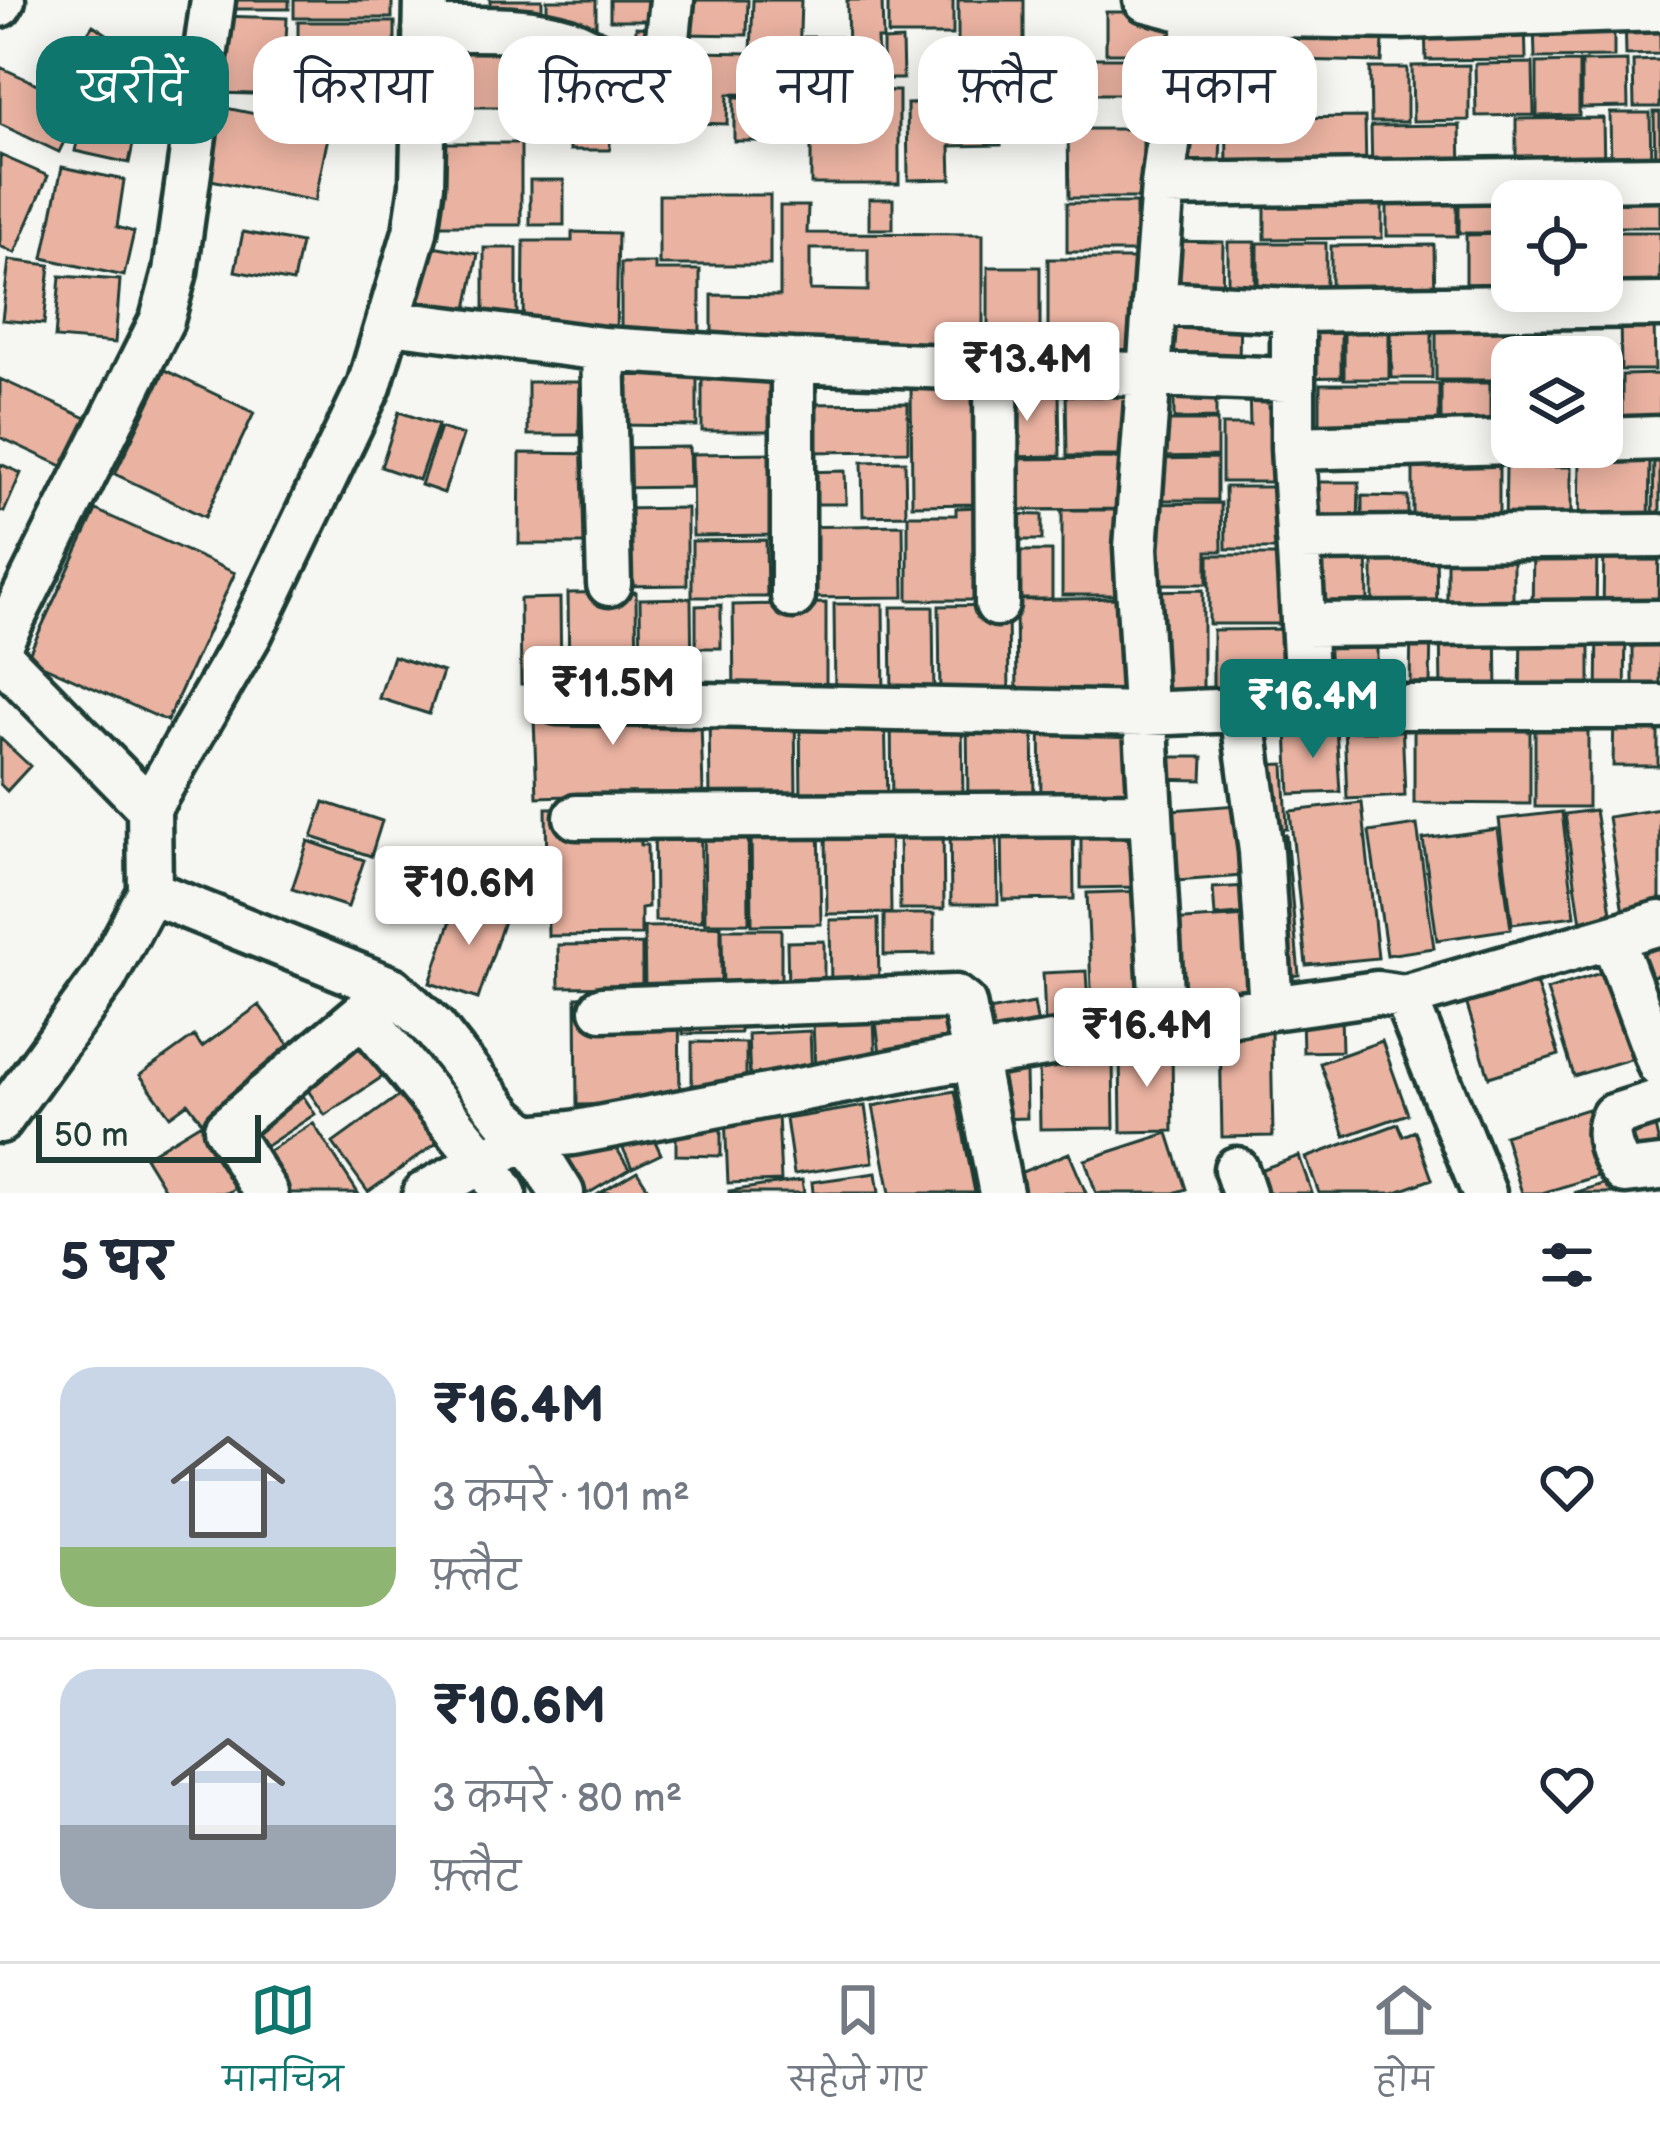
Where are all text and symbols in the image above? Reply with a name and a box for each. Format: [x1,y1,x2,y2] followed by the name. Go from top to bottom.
[36,36,229,144] chip: खरीदें
[253,36,474,144] chip: किराया
[498,36,712,144] chip: फ़िल्टर
[736,36,894,144] chip: नया
[918,36,1098,144] chip: फ़्लैट
[1122,36,1317,144] chip: मकान
[1491,180,1623,468] map controls
[1491,180,1623,312] button: locate
[929,322,1125,424] pin: ₹13.4M
[1491,336,1623,468] button: layers
[961,337,1093,384] text: ₹13.4M
[515,646,711,748] pin: ₹11.5M
[1215,659,1411,761] pin: ₹16.4M
[551,661,675,708] text: ₹11.5M
[1247,674,1379,721] text: ₹16.4M
[371,846,567,948] pin: ₹10.6M
[402,861,536,908] text: ₹10.6M
[1049,988,1245,1090] pin: ₹16.4M
[1081,1003,1213,1050] text: ₹16.4M
[36,1109,261,1162] scale bar
[54,1116,129,1156] text: 50 m
[1534,1232,1600,1298] icon: filters
[60,1233,171,1294] text: 5 घर
[432,1376,605,1437] text: ₹16.4M
[156,1415,300,1559] icon: home
[1534,1454,1600,1520] icon: heart
[432,1475,690,1522] text: 3 कमरे · 101 m²
[432,1554,521,1601] text: फ़्लैट
[432,1677,606,1738] text: ₹10.6M
[156,1717,300,1861] icon: home
[1534,1756,1600,1822] icon: heart
[432,1776,682,1823] text: 3 कमरे · 80 m²
[432,1855,521,1902] text: फ़्लैट
[223,1977,344,2116] tab: मानचित्र
[789,1977,926,2116] tab: सहेजे गए
[1371,1977,1437,2116] tab: होम

